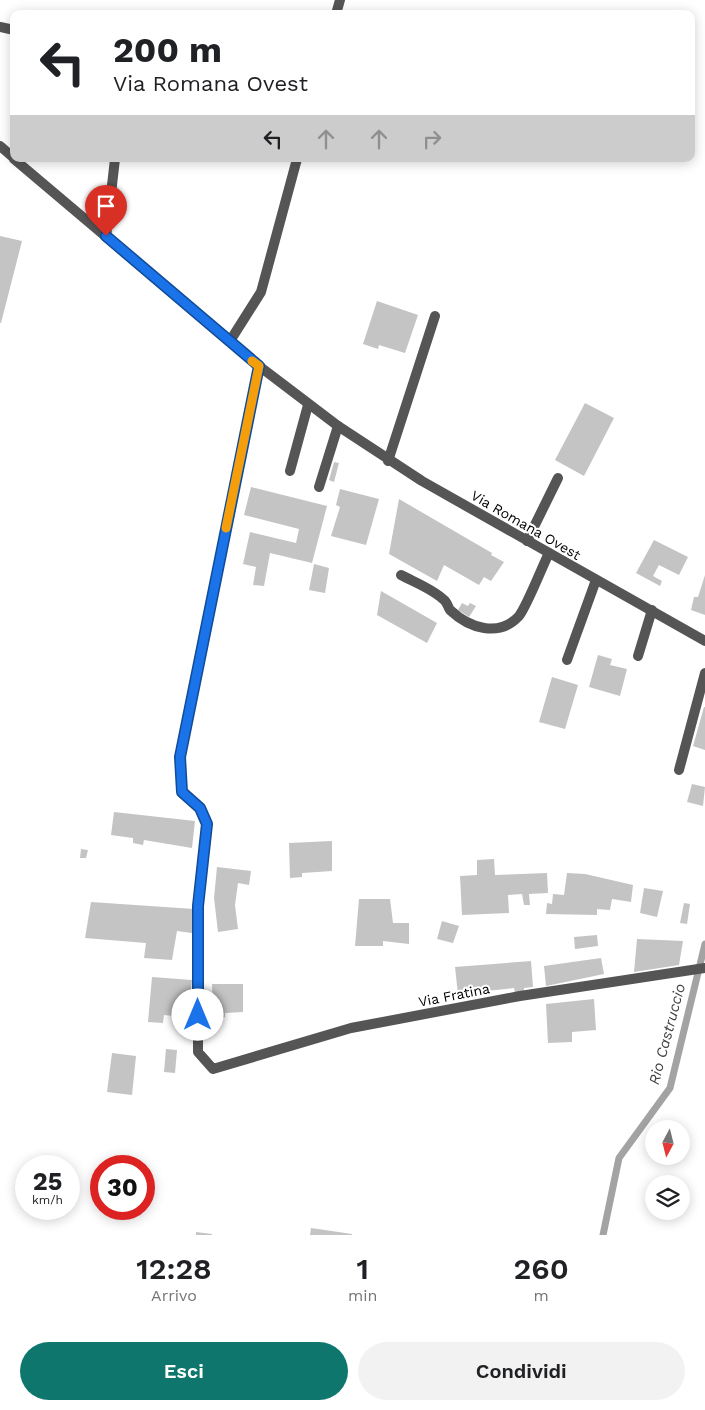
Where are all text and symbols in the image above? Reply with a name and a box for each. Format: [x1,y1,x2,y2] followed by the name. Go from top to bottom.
[113,29,222,71] text: 200 m
[30,30,95,95] icon: left
[113,71,308,96] text: Via Romana Ovest
[259,125,287,153] icon: left
[312,125,340,153] icon: ahead
[365,125,393,153] icon: ahead
[418,125,446,153] icon: right
[85,185,127,236] pin
[92,192,120,220] icon: arrive
[468,487,584,563] street label: Via Romana Ovest
[417,980,491,1010] street label: Via Fratina
[645,981,689,1087] water label: Rio Castruccio
[171,988,223,1040] position arrow
[645,1120,690,1165] north arrow
[645,1120,690,1220] map controls
[90,1155,155,1220] speed limit sign: 30
[33,1167,62,1196] text: 25
[645,1175,690,1220] button: layers
[32,1193,63,1207] text: km/h
[136,1251,212,1286] text: 12:28
[356,1251,369,1286] text: 1
[514,1251,569,1286] text: 260
[151,1286,197,1305] text: Arrivo
[348,1286,377,1305] text: min
[534,1286,549,1305] text: m
[20,1342,348,1400] button: Esci
[358,1342,685,1400] button: Condividi

